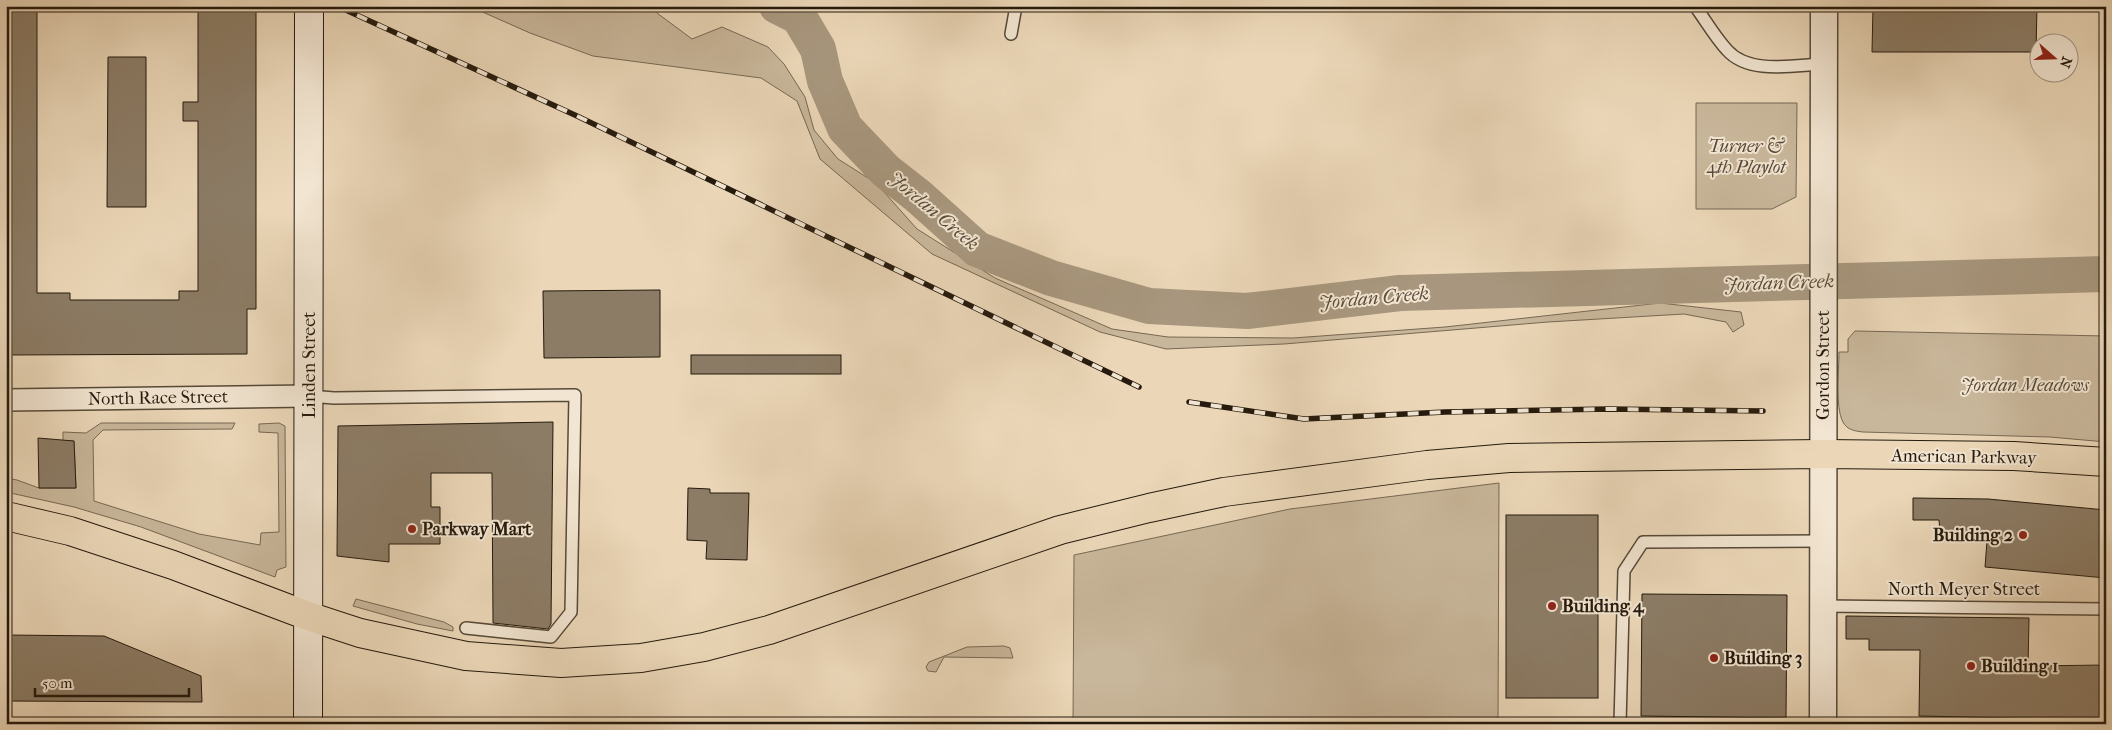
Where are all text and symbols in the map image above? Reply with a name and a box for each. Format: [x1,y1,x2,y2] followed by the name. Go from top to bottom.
[2030,32,2080,82] north arrow
[2056,54,2076,71] text: N
[1706,136,1787,178] park label: Turner & 4th Playlot
[885,167,983,255] water label: Jordan Creek
[1723,270,1835,296] water label: Jordan Creek
[1318,282,1430,314] water label: Jordan Creek
[1813,310,1834,420] street label: Gordon Street
[299,311,320,419] street label: Linden Street
[1961,375,2089,396] park label: Jordan Meadows
[88,386,229,410] street label: North Race Street
[1890,445,2038,469] street label: American Parkway
[422,519,532,540] place label: Parkway Mart
[406,523,418,535] marker: Parkway Mart
[1933,525,2013,546] place label: Building 2
[2017,529,2029,541] marker: Building 2
[1888,579,2041,600] street label: North Meyer Street
[1562,596,1645,617] place label: Building 4
[1546,600,1558,612] marker: Building 4
[1724,648,1803,669] place label: Building 3
[1708,652,1720,664] marker: Building 3
[1981,656,2059,677] place label: Building 1
[1965,660,1977,672] marker: Building 1
[35,665,189,697] scale bar
[42,674,73,692] text: 50 m

